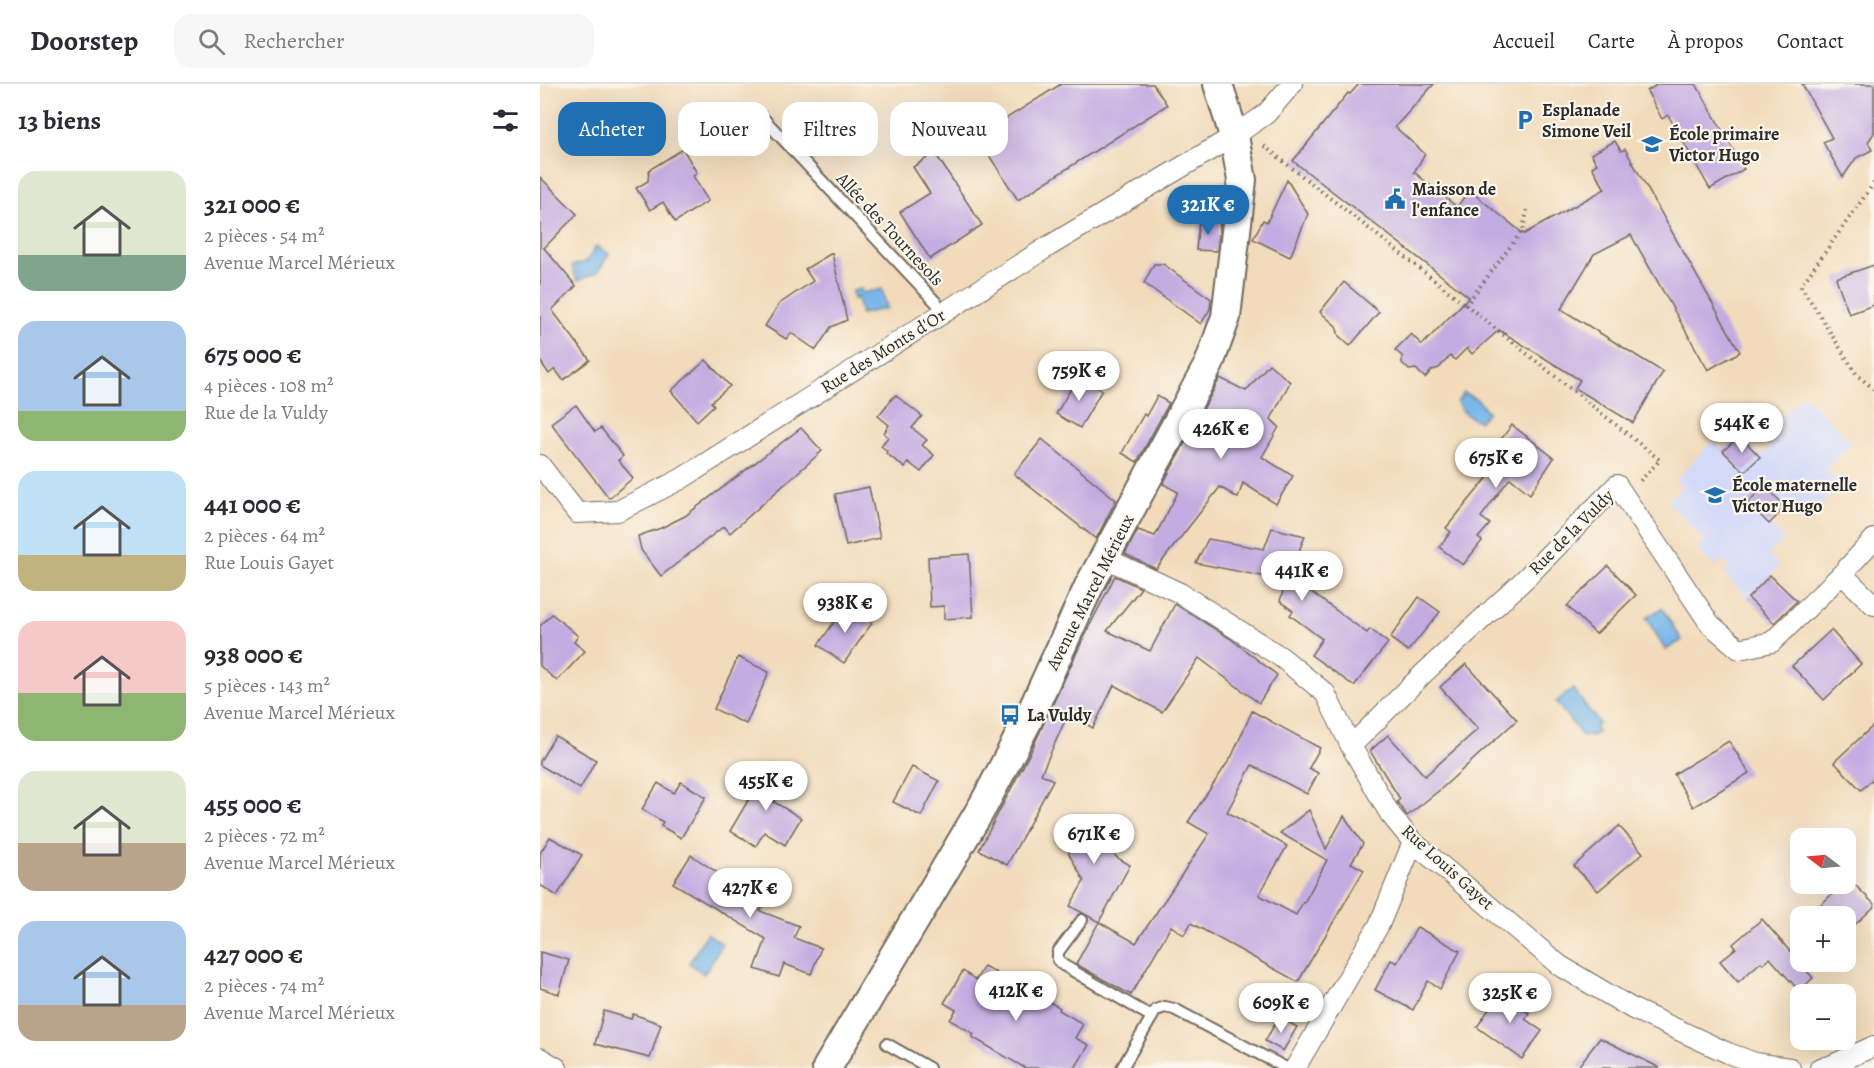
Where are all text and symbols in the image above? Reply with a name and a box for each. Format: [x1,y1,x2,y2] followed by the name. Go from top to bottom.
[174,14,594,68] search box
[30,22,138,60] text: Doorstep
[195,25,228,58] icon: search
[243,26,345,56] text: Rechercher
[1493,27,1555,55] text: Accueil
[1588,27,1635,55] text: Carte
[1668,27,1744,55] text: À propos
[1777,27,1844,55] text: Contact
[1542,98,1631,143] place label: Esplanade Simone Veil
[558,102,666,156] chip: Acheter
[678,102,770,156] chip: Louer
[782,102,878,156] chip: Filtres
[890,102,1008,156] chip: Nouveau
[18,103,101,138] text: 13 biens
[489,104,522,137] icon: filters
[1513,108,1537,132] parking icon: Esplanade Simone Veil
[1668,122,1779,167] place label: École primaire Victor Hugo
[1640,132,1664,156] school or university icon: École primaire Victor Hugo
[830,166,949,291] street label: Allée des Tournesols
[1412,177,1496,222] place label: Maisson de l'enfance
[1159,185,1257,236] pin: 321K €
[204,187,300,222] text: 321 000 €
[1383,187,1407,211] public building icon: Maisson de l'enfance
[1181,191,1235,218] text: 321K €
[66,195,138,267] icon: home
[204,222,325,249] text: 2 pièces · 54 m²
[204,249,395,276] text: Avenue Marcel Mérieux
[816,303,950,399] street label: Rue des Monts d'Or
[204,337,302,372] text: 675 000 €
[66,345,138,417] icon: home
[1030,351,1128,402] pin: 759K €
[1052,357,1106,384] text: 759K €
[204,372,334,399] text: 4 pièces · 108 m²
[204,399,328,426] text: Rue de la Vuldy
[1693,403,1791,454] pin: 544K €
[1172,409,1270,460] pin: 426K €
[1714,409,1770,436] text: 544K €
[1193,415,1249,442] text: 426K €
[1447,438,1545,489] pin: 675K €
[1469,444,1523,471] text: 675K €
[1731,473,1857,518] place label: École maternelle Victor Hugo
[1523,483,1620,580] street label: Rue de la Vuldy
[1703,483,1727,507] school or university icon: École maternelle Victor Hugo
[204,487,301,522] text: 441 000 €
[66,495,138,567] icon: home
[1040,510,1140,675] street label: Avenue Marcel Mérieux
[204,522,325,549] text: 2 pièces · 64 m²
[204,549,334,576] text: Rue Louis Gayet
[1253,551,1351,602] pin: 441K €
[1275,557,1329,584] text: 441K €
[796,583,894,634] pin: 938K €
[817,589,873,616] text: 938K €
[204,637,303,672] text: 938 000 €
[66,645,138,717] icon: home
[204,672,330,699] text: 5 pièces · 143 m²
[204,699,395,726] text: Avenue Marcel Mérieux
[998,703,1022,727] bus stop icon: La Vuldy
[1027,703,1092,727] place label: La Vuldy
[717,761,815,812] pin: 455K €
[739,767,793,794] text: 455K €
[204,787,302,822] text: 455 000 €
[66,795,138,867] icon: home
[1045,814,1143,865] pin: 671K €
[1396,819,1500,915] street label: Rue Louis Gayet
[1067,820,1121,847] text: 671K €
[204,822,325,849] text: 2 pièces · 72 m²
[1790,828,1856,894] north arrow
[1790,828,1856,1050] map controls
[204,849,395,876] text: Avenue Marcel Mérieux
[701,868,799,919] pin: 427K €
[722,874,778,901] text: 427K €
[1790,906,1856,972] button: +
[204,937,303,972] text: 427 000 €
[66,945,138,1017] icon: home
[967,971,1065,1022] pin: 412K €
[204,972,324,999] text: 2 pièces · 74 m²
[1461,973,1559,1024] pin: 325K €
[989,977,1043,1004] text: 412K €
[1483,979,1537,1006] text: 325K €
[1232,983,1330,1034] pin: 609K €
[1790,984,1856,1050] button: −
[1253,989,1309,1016] text: 609K €
[204,999,395,1026] text: Avenue Marcel Mérieux

